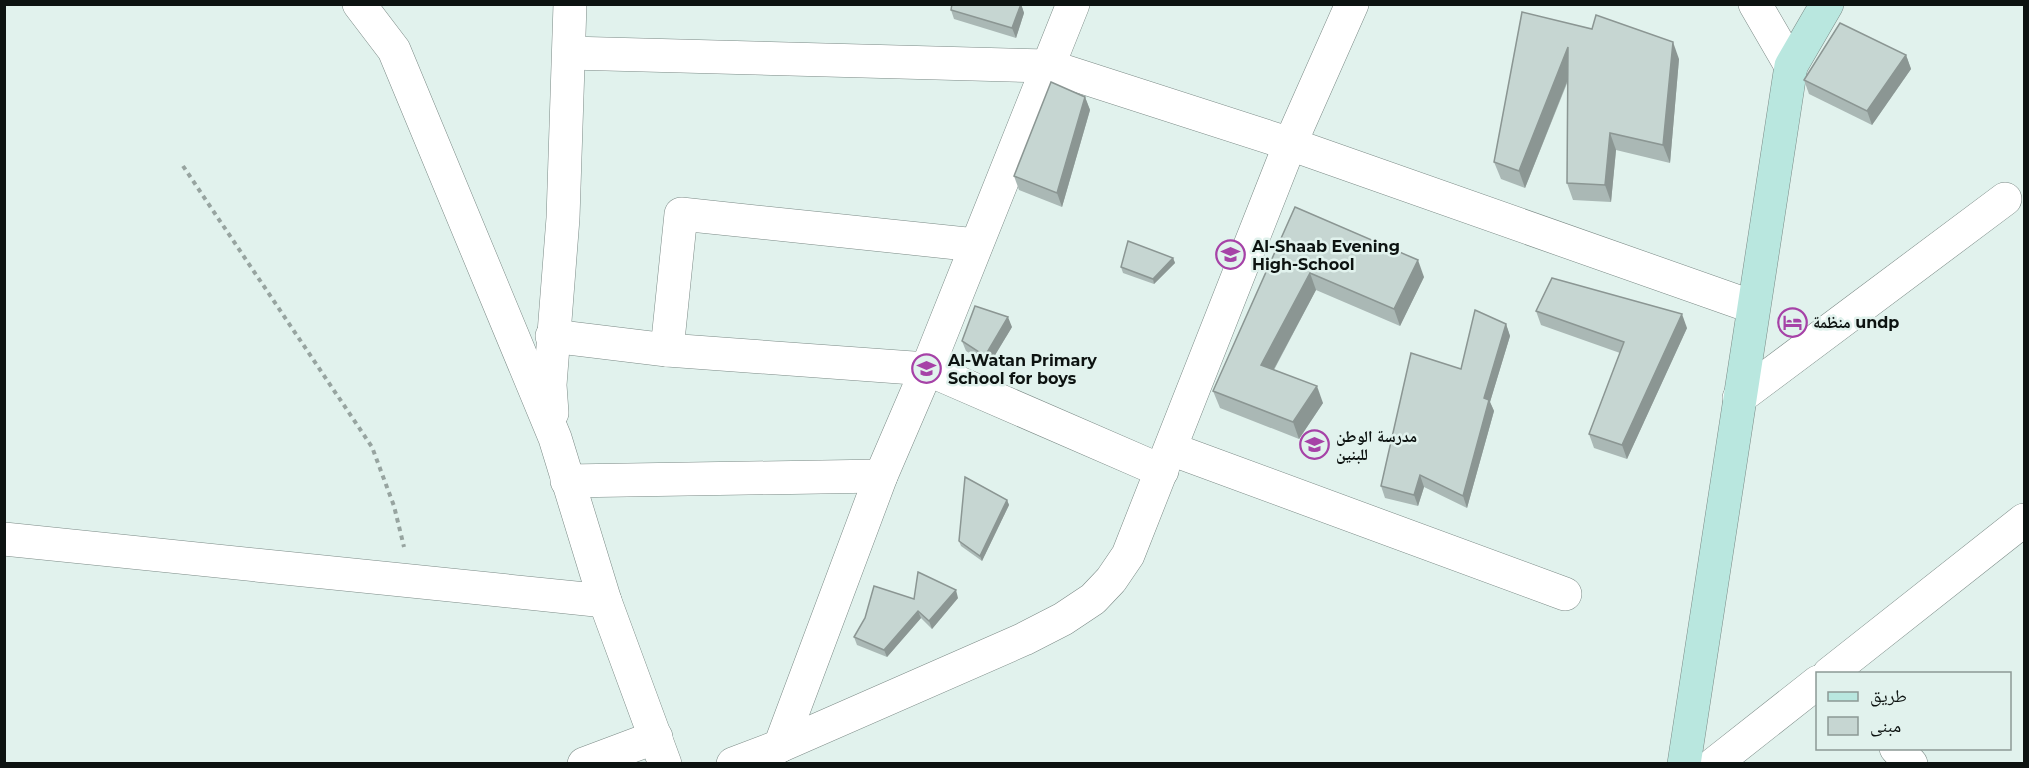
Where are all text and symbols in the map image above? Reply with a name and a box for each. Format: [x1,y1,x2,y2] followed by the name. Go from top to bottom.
[1251,237,1400,274] place label: Al-Shaab Evening High-School
[1215,239,1247,271] school or university icon: Al-Shaab Evening High-School
[1776,306,1808,338] hotel icon: منظمة undp
[1813,313,1899,332] place label: منظمة undp
[947,351,1097,388] place label: Al-Watan Primary School for boys
[911,353,943,385] school or university icon: Al-Watan Primary School for boys
[1336,427,1417,464] place label: مدرسة الوطن للبنين
[1299,429,1331,461] school or university icon: مدرسة الوطن للبنين
[1816,672,2011,750] legend
[1870,685,1907,707] text: طريق
[1870,715,1901,737] text: مبنى

